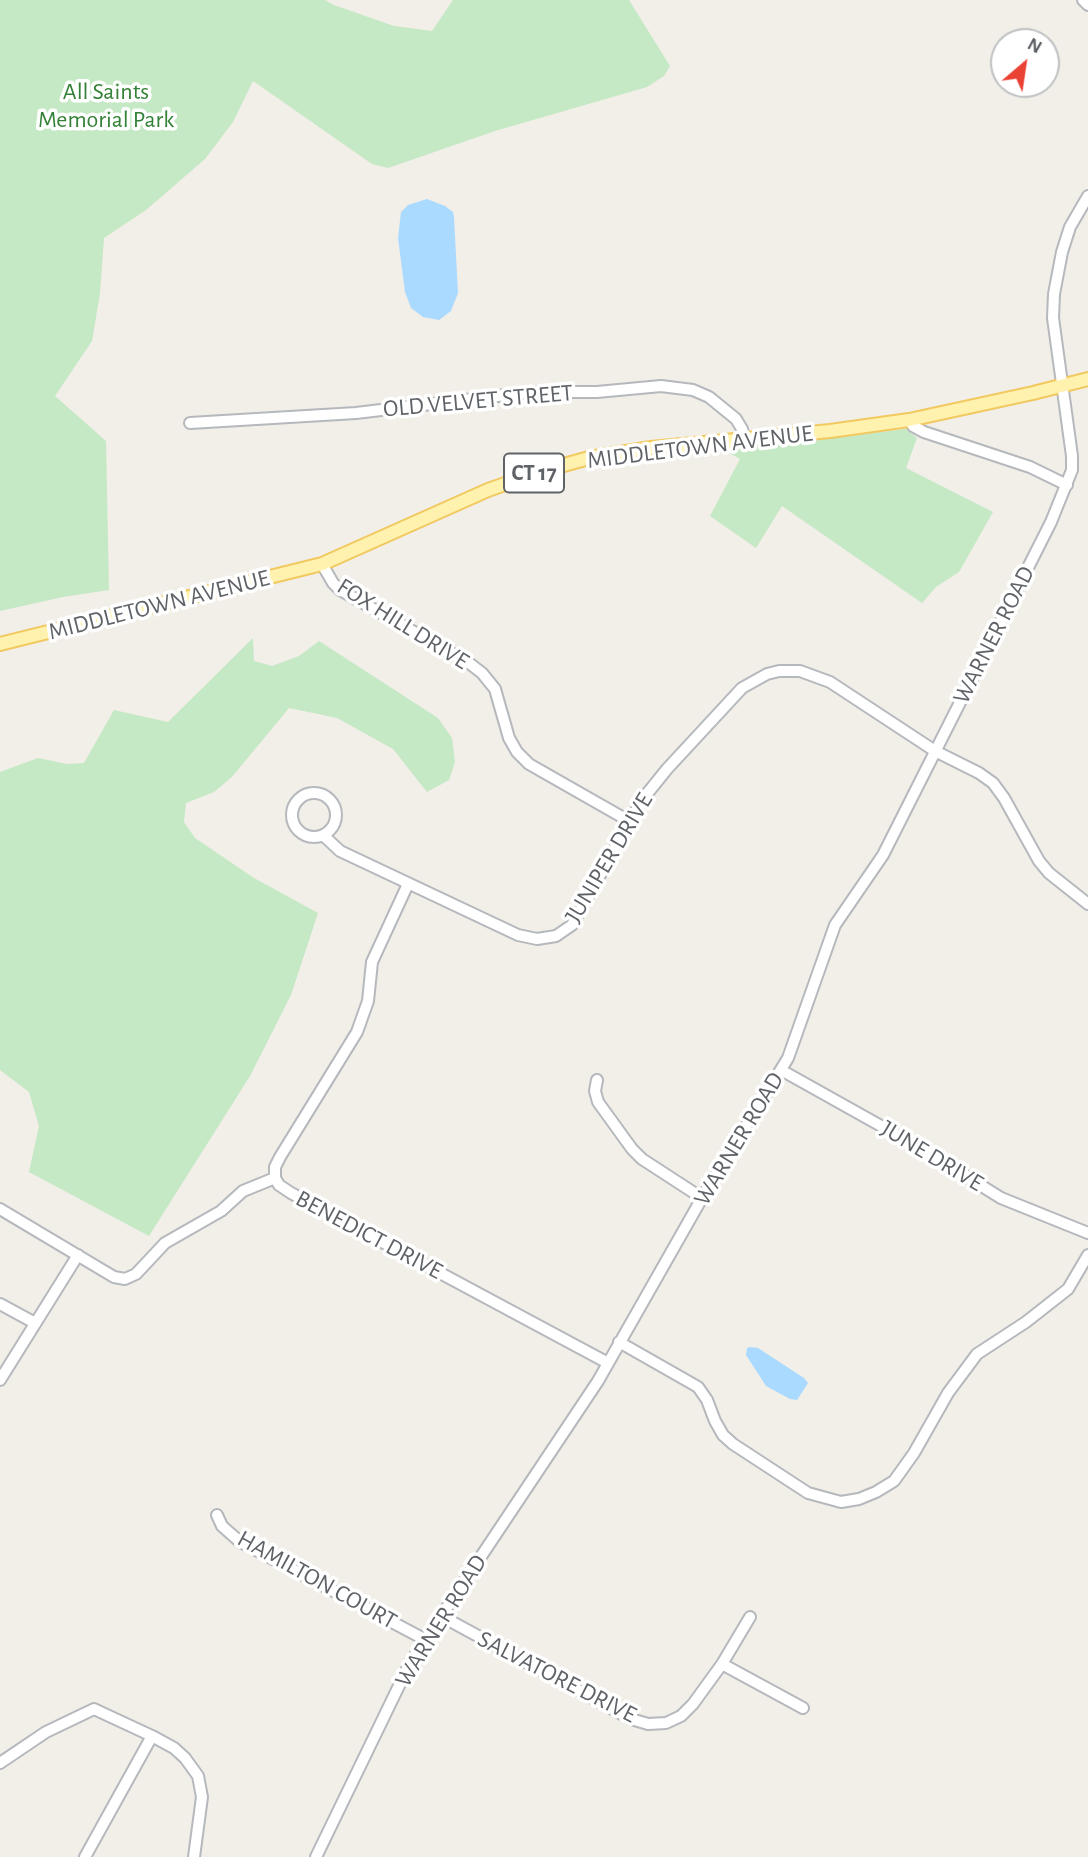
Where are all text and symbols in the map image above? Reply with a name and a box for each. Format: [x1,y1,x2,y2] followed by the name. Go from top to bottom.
[990,28,1060,98] north arrow
[1024,34,1045,57] text: N
[38,78,174,134] park label: All Saints Memorial Park
[382,378,574,424] street label: OLD VELVET STREET
[586,419,814,475] street label: MIDDLETOWN AVENUE
[504,453,564,492] road number: CT 17
[947,561,1041,709] street label: WARNER ROAD
[45,564,273,646] street label: MIDDLETOWN AVENUE
[332,572,474,676] street label: FOX HILL DRIVE
[559,788,659,928] street label: JUNIPER DRIVE
[688,1067,790,1211] street label: WARNER ROAD
[876,1114,988,1198] street label: JUNE DRIVE
[291,1184,447,1286] street label: BENEDICT DRIVE
[232,1524,402,1636] street label: HAMILTON COURT
[389,1549,493,1693] street label: WARNER ROAD
[473,1625,641,1729] street label: SALVATORE DRIVE

